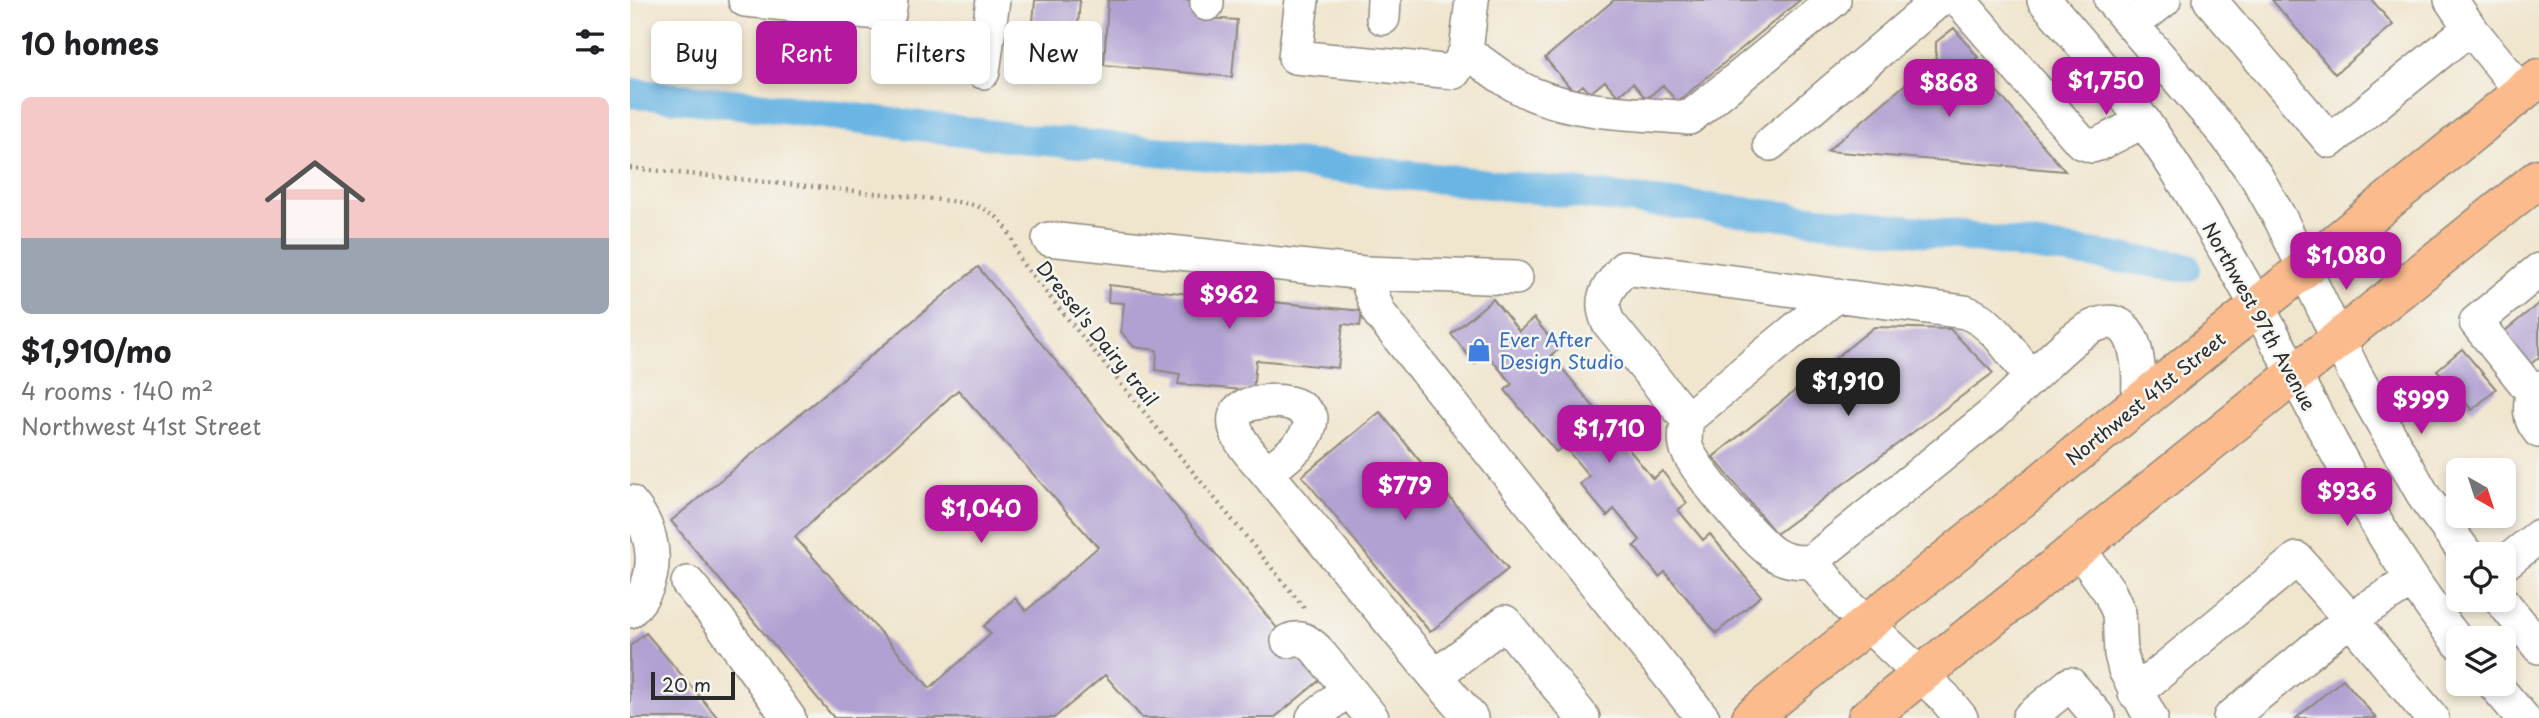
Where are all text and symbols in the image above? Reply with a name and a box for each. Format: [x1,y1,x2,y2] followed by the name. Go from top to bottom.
[21,20,159,65] text: 10 homes
[651,21,742,84] chip: Buy
[756,21,857,84] chip: Rent
[871,21,990,84] chip: Filters
[1004,21,1102,84] chip: New
[571,23,609,61] icon: filters
[2049,58,2163,117] pin: $1,750
[1908,60,1990,119] pin: $868
[2068,62,2144,97] text: $1,750
[1920,64,1978,99] text: $868
[252,142,378,268] icon: home
[2196,217,2324,415] street label: Northwest 97th Avenue
[2289,232,2403,292] pin: $1,080
[2306,237,2386,272] text: $1,080
[1031,254,1165,412] street label: Dressel's Dairy trail
[1188,272,1270,331] pin: $962
[1200,276,1258,311] text: $962
[1499,325,1624,375] place label: Ever After Design Studio
[2059,325,2231,471] street label: Northwest 41st Street
[21,328,171,373] text: $1,910/mo
[1465,336,1493,364] shop icon: Ever After Design Studio
[1791,358,1905,418] pin: $1,910
[1812,363,1884,398] text: $1,910
[21,373,213,408] text: 4 rooms · 140 m²
[2380,376,2462,436] pin: $999
[2393,381,2449,416] text: $999
[1552,406,1666,465] pin: $1,710
[21,408,261,443] text: Northwest 41st Street
[1573,410,1645,445] text: $1,710
[2446,458,2516,528] north arrow
[2446,458,2516,696] map controls
[1364,462,1446,522] pin: $779
[1378,467,1432,502] text: $779
[2306,468,2388,528] pin: $936
[2317,473,2377,508] text: $936
[924,486,1038,545] pin: $1,040
[941,490,1021,525] text: $1,040
[2446,542,2516,612] button: locate
[2446,626,2516,696] button: layers
[651,669,735,701] scale bar
[662,670,711,698] text: 20 m

